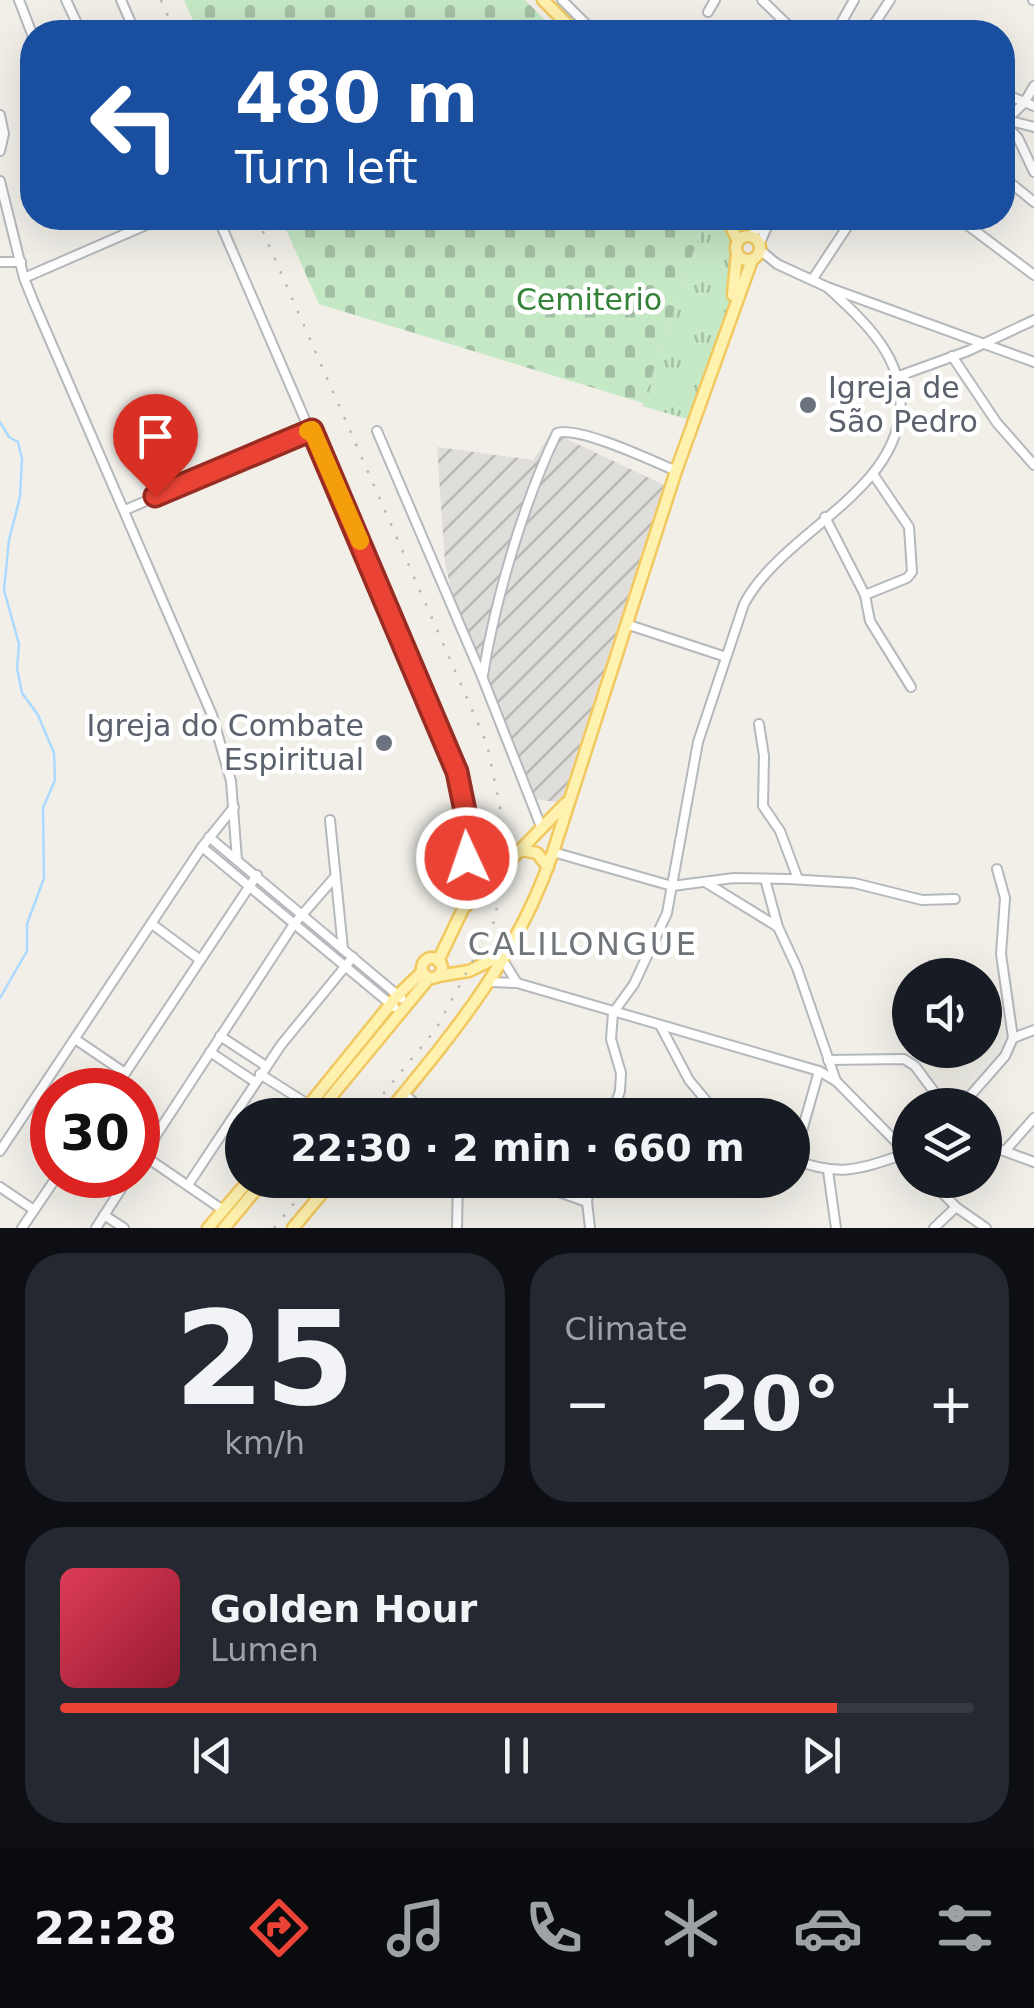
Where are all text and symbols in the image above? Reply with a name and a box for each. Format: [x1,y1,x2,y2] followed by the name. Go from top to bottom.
[235,57,478,139] text: 480 m
[70,60,200,190] icon: left
[235,141,418,194] text: Turn left
[516,282,662,317] park label: Cemiterio
[828,370,978,439] place label: Igreja de São Pedro
[113,394,198,497] pin
[797,394,819,416] marker: Igreja de São Pedro
[128,409,183,464] icon: arrive
[87,708,364,777] place label: Igreja do Combate Espiritual
[373,732,395,754] marker: Igreja do Combate Espiritual
[415,806,519,910] position arrow
[468,925,698,963] district label: CALILONGUE
[892,958,1002,1198] map controls
[892,958,1002,1068] button: sound
[30,1068,160,1198] speed limit sign: 30
[892,1088,1002,1198] button: layers
[290,1126,745,1170] text: 22:30 · 2 min · 660 m
[174,1283,355,1435] text: 25
[565,1310,688,1348] text: Climate
[698,1360,840,1448] text: 20°
[565,1372,611,1436] text: −
[928,1372,974,1436] text: +
[224,1424,305,1462] text: km/h
[210,1587,477,1631] text: Golden Hour
[210,1631,319,1669] text: Lumen
[185,1728,240,1783] icon: previous
[489,1728,544,1783] icon: pause
[794,1728,849,1783] icon: next
[244,1893,314,1963] icon: directions
[381,1893,451,1963] icon: music
[519,1893,589,1963] icon: phone
[656,1893,726,1963] icon: climate
[793,1893,863,1963] icon: car
[930,1893,1000,1963] icon: filters
[34,1902,177,1955] text: 22:28

